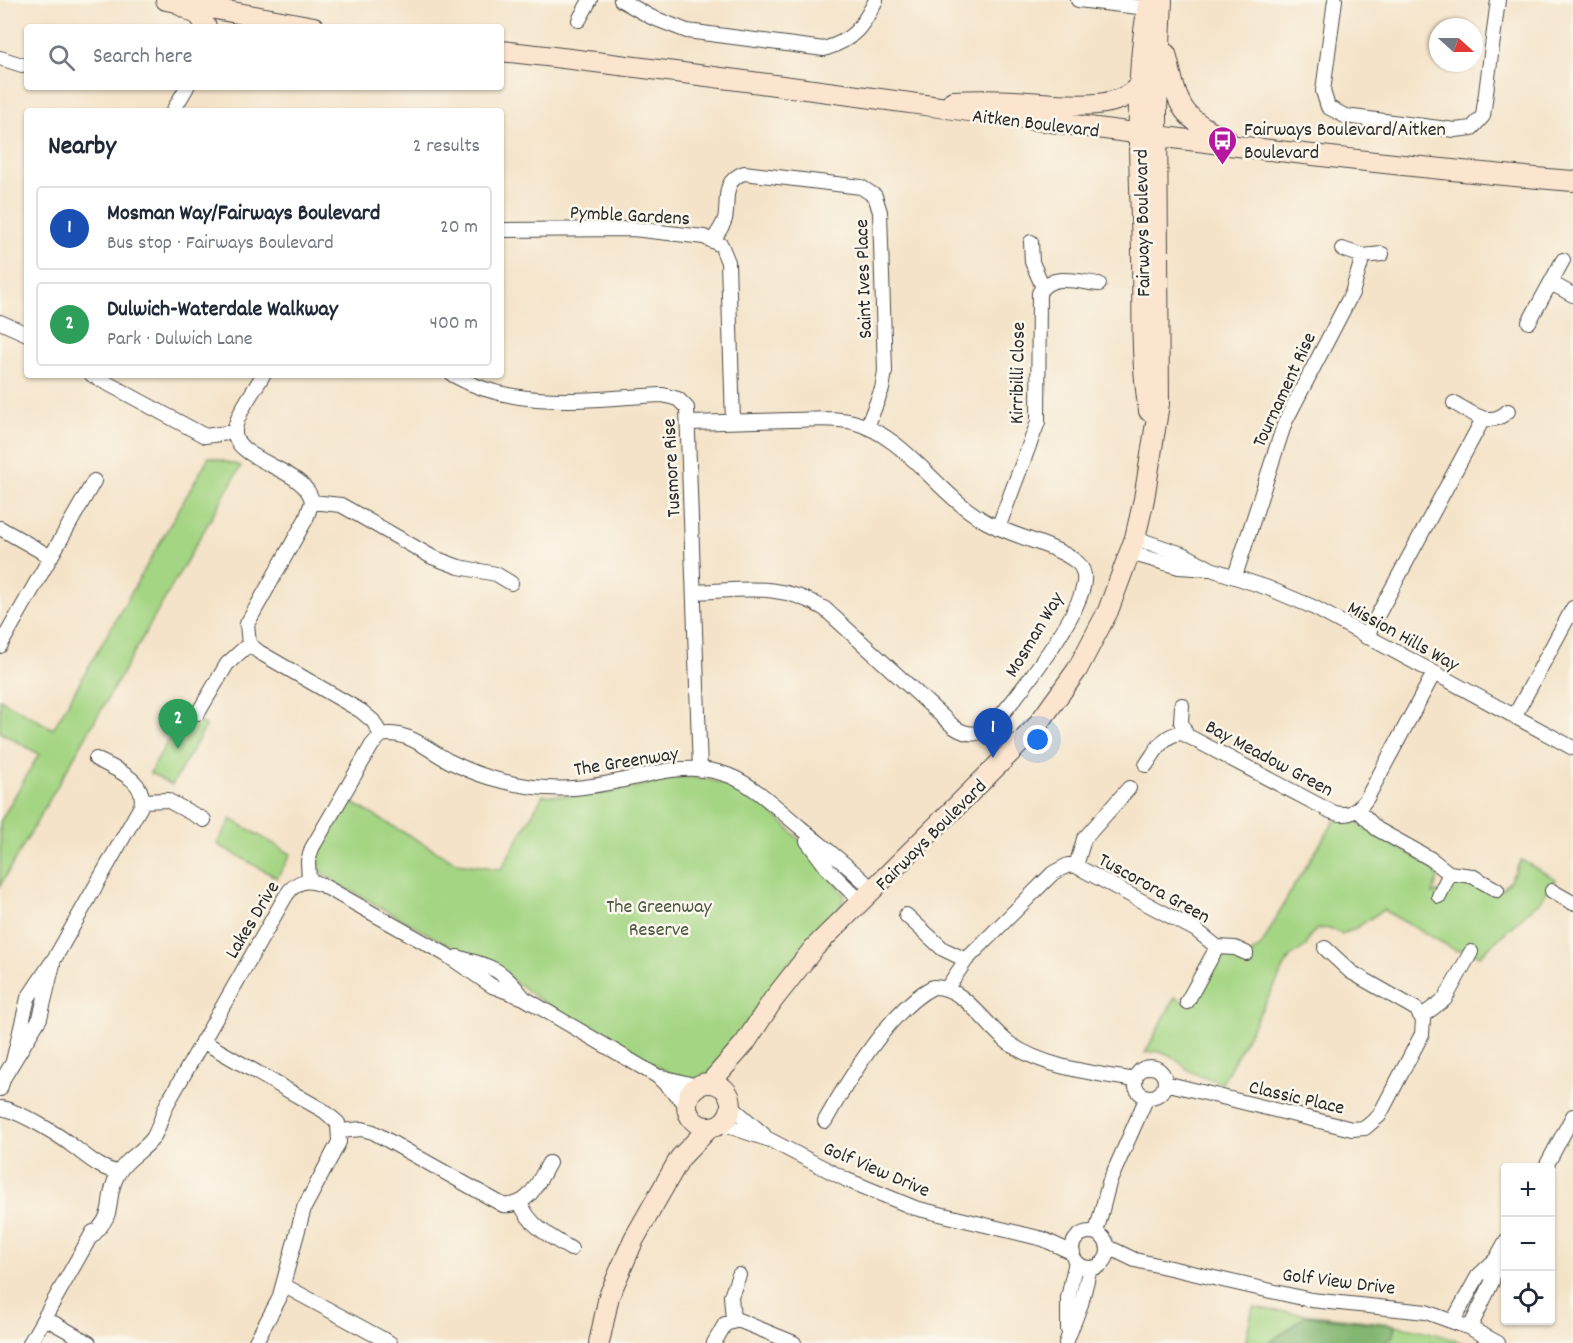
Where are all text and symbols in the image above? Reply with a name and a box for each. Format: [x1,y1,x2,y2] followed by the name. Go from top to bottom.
[1429,18,1483,72] north arrow
[24,24,504,90] search box
[45,41,78,74] icon: search
[93,42,192,73] text: Search here
[970,103,1101,147] street label: Aitken Boulevard
[1244,117,1446,168] place label: Fairways Boulevard/Aitken Boulevard
[1207,124,1239,166] bus stop icon: Fairways Boulevard/Aitken Boulevard
[48,129,116,166] text: Nearby
[413,133,480,161] text: 2 results
[1129,149,1159,297] street label: Fairways Boulevard
[107,199,380,230] text: Mosman Way/Fairways Boulevard
[569,200,691,234] street label: Pymble Gardens
[67,214,72,242] text: 1
[440,214,478,242] text: 20 m
[849,219,881,339] street label: Saint Ives Place
[107,230,334,258] text: Bus stop · Fairways Boulevard
[107,295,338,326] text: Dulwich-Waterdale Walkway
[65,310,74,338] text: 2
[430,310,478,338] text: 400 m
[1004,322,1034,424] street label: Kirribilli Close
[107,326,252,354] text: Park · Dulwich Lane
[1247,328,1325,452] street label: Tournament Rise
[656,417,690,518] street label: Tusmore Rise
[999,587,1072,683] street label: Mosman Way
[1342,595,1464,680] street label: Mission Hills Way
[158,700,198,749] pin: 2
[974,708,1012,758] pin: 1
[1200,714,1338,805] street label: Bay Meadow Green
[1023,725,1052,754] your location
[572,741,682,785] street label: The Greenway
[870,774,994,898] street label: Fairways Boulevard
[1093,847,1215,932] street label: Tuscorora Green
[219,876,288,965] street label: Lakes Drive
[606,894,713,945] park label: The Greenway Reserve
[1246,1074,1347,1124] street label: Classic Place
[818,1136,934,1206] street label: Golf View Drive
[1501,1163,1555,1325] map controls
[1501,1163,1555,1217] button: +
[1501,1217,1555,1271] button: −
[1281,1262,1397,1304] street label: Golf View Drive
[1501,1271,1555,1325] button: locate

